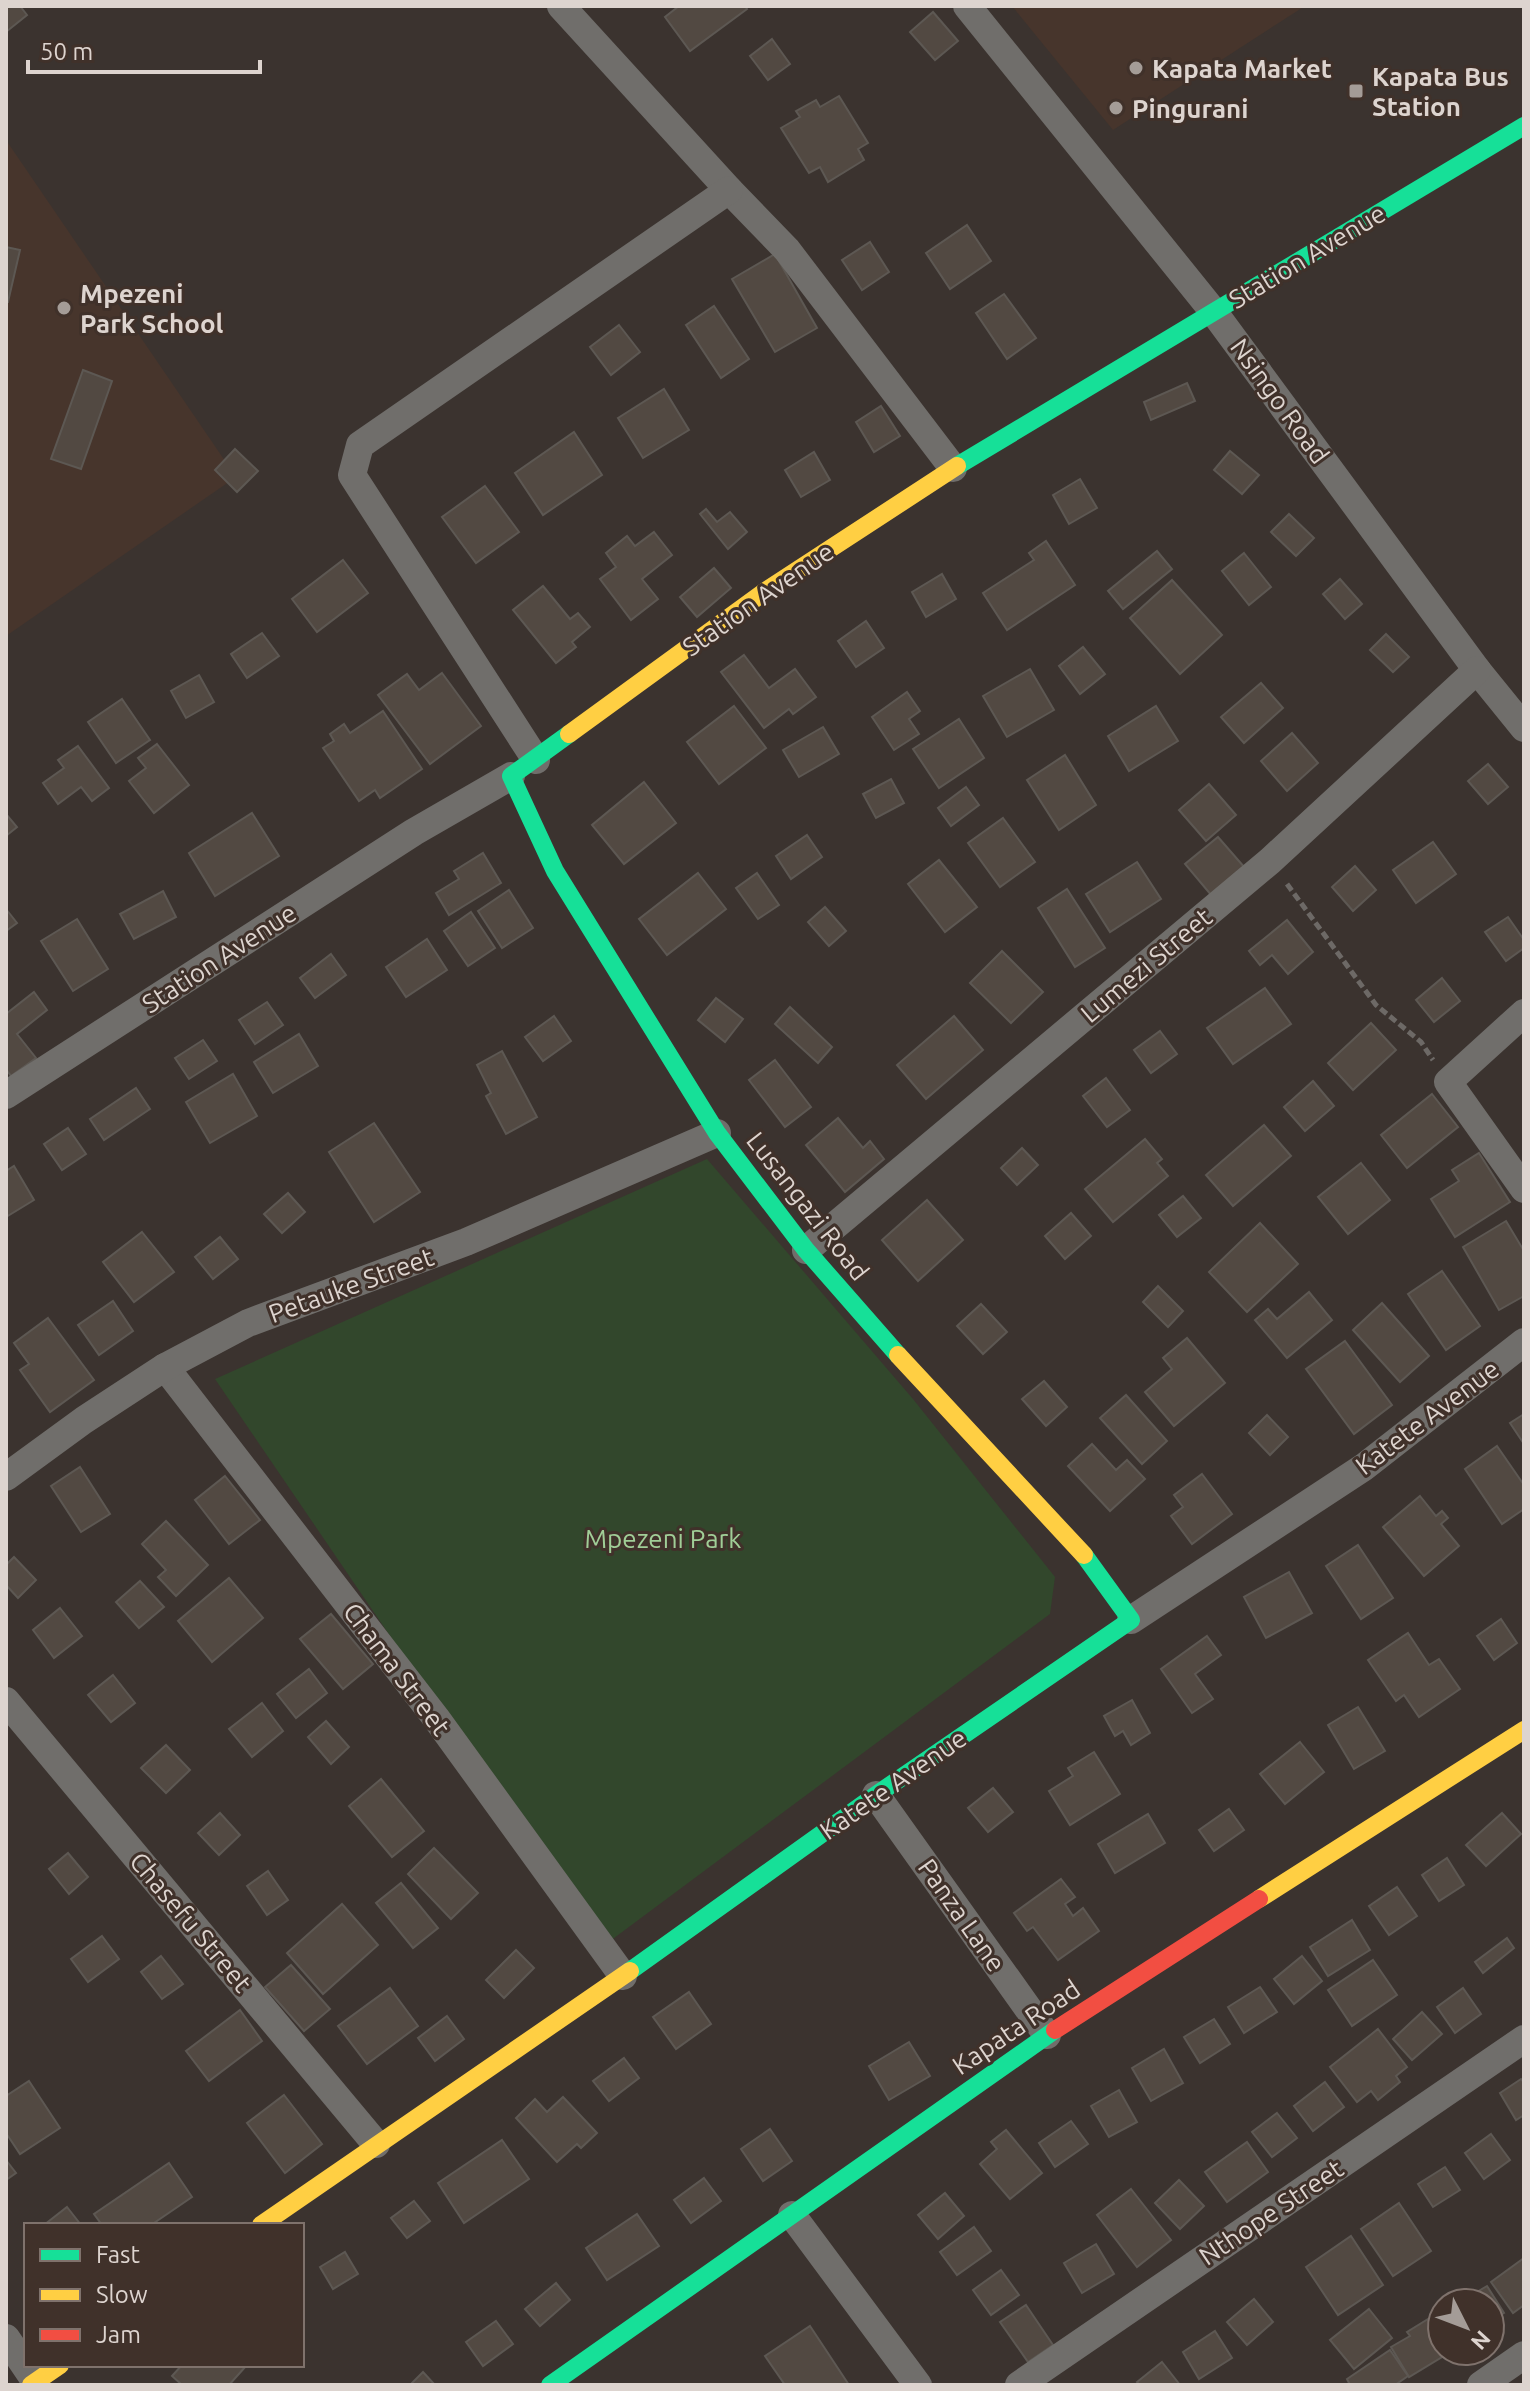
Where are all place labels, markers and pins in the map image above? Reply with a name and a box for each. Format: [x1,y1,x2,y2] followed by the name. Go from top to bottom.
[1152,54,1332,83] place label: Kapata Market
[1127,59,1145,77] marker: Kapata Market
[1372,62,1509,121] place label: Kapata Bus Station
[1347,82,1365,100] marker: Kapata Bus Station
[1132,94,1248,123] place label: Pingurani
[1107,99,1125,117] marker: Pingurani
[80,279,224,338] place label: Mpezeni Park School
[55,299,73,317] marker: Mpezeni Park School

